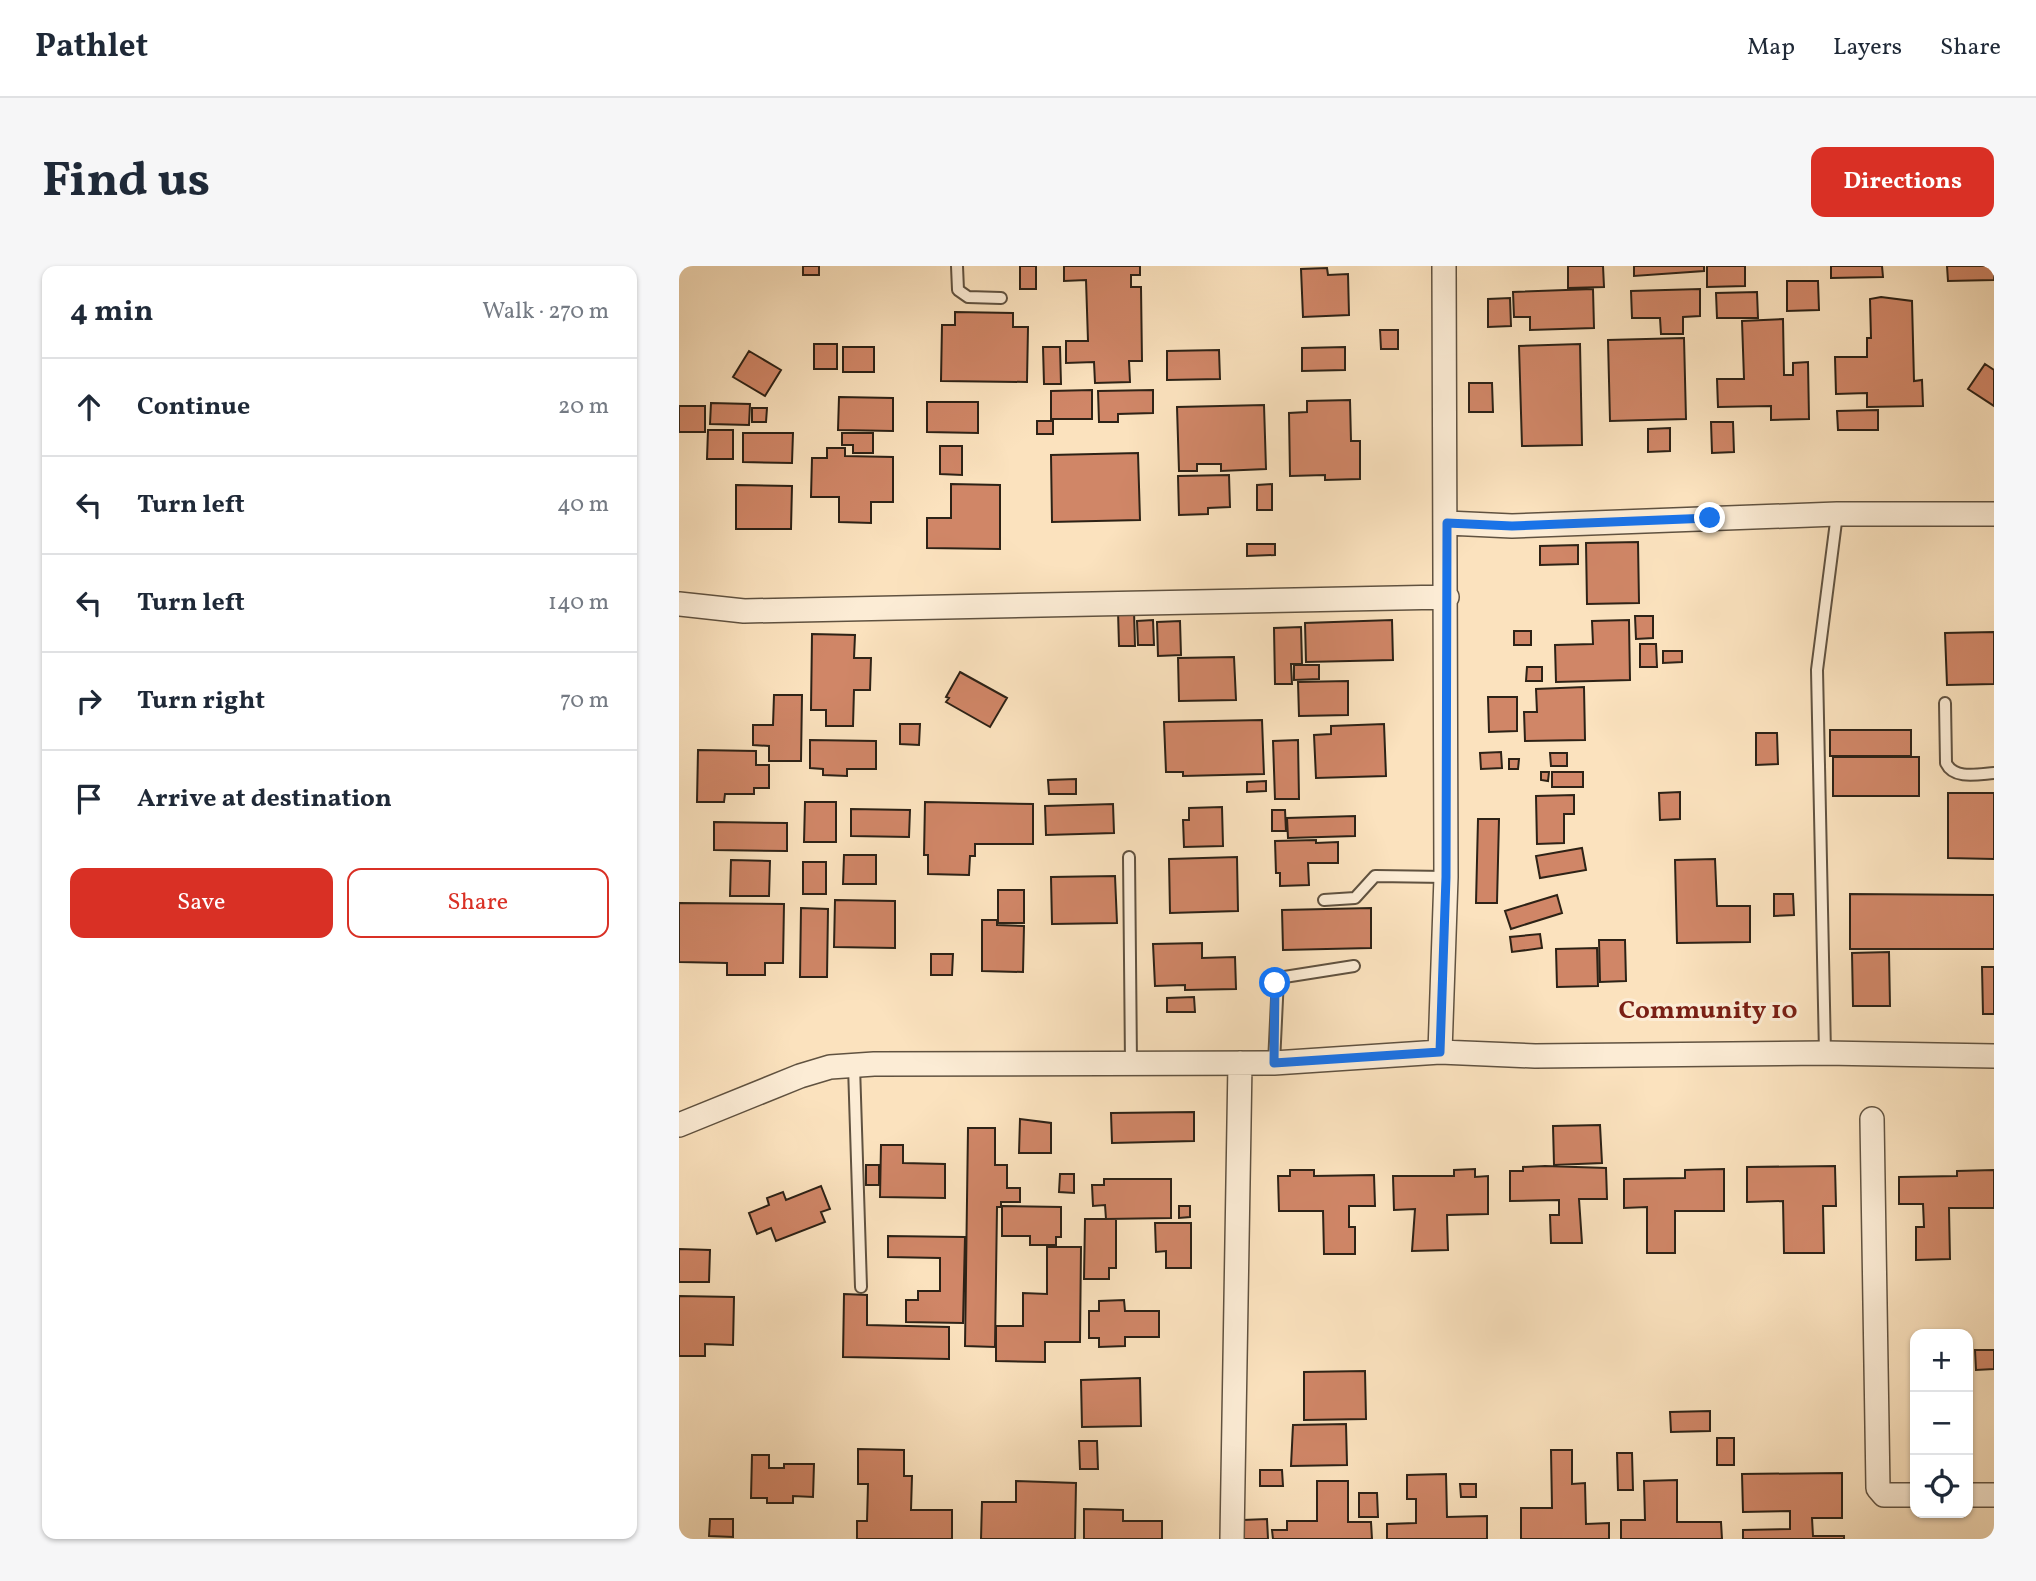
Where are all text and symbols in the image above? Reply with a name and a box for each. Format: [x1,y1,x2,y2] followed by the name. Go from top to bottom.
[35,25,148,71] text: Pathlet
[1747,31,1795,65] text: Map
[1833,31,1902,65] text: Layers
[1940,31,2001,65] text: Share
[1811,147,1994,217] button: Directions
[42,148,210,217] text: Find us
[70,291,154,333] text: 4 min
[482,296,609,328] text: Walk · 270 m
[70,388,108,426] icon: ahead
[137,389,250,425] text: Continue
[558,391,609,423] text: 20 m
[70,486,108,524] icon: left
[137,487,245,523] text: Turn left
[557,489,609,521] text: 40 m
[1694,502,1725,533] route end
[70,584,108,622] icon: left
[137,585,245,621] text: Turn left
[548,587,609,619] text: 140 m
[70,682,108,720] icon: right
[137,683,265,719] text: Turn right
[560,685,609,717] text: 70 m
[70,780,108,818] icon: arrive
[137,781,392,817] text: Arrive at destination
[70,868,333,938] button: Save
[347,868,609,938] button: Share
[1259,967,1290,998] route start
[1618,993,1798,1029] district label: Community 10
[1910,1329,1973,1518] map controls
[1910,1329,1973,1392] button: +
[1910,1392,1973,1455] button: −
[1910,1455,1973,1518] button: locate

